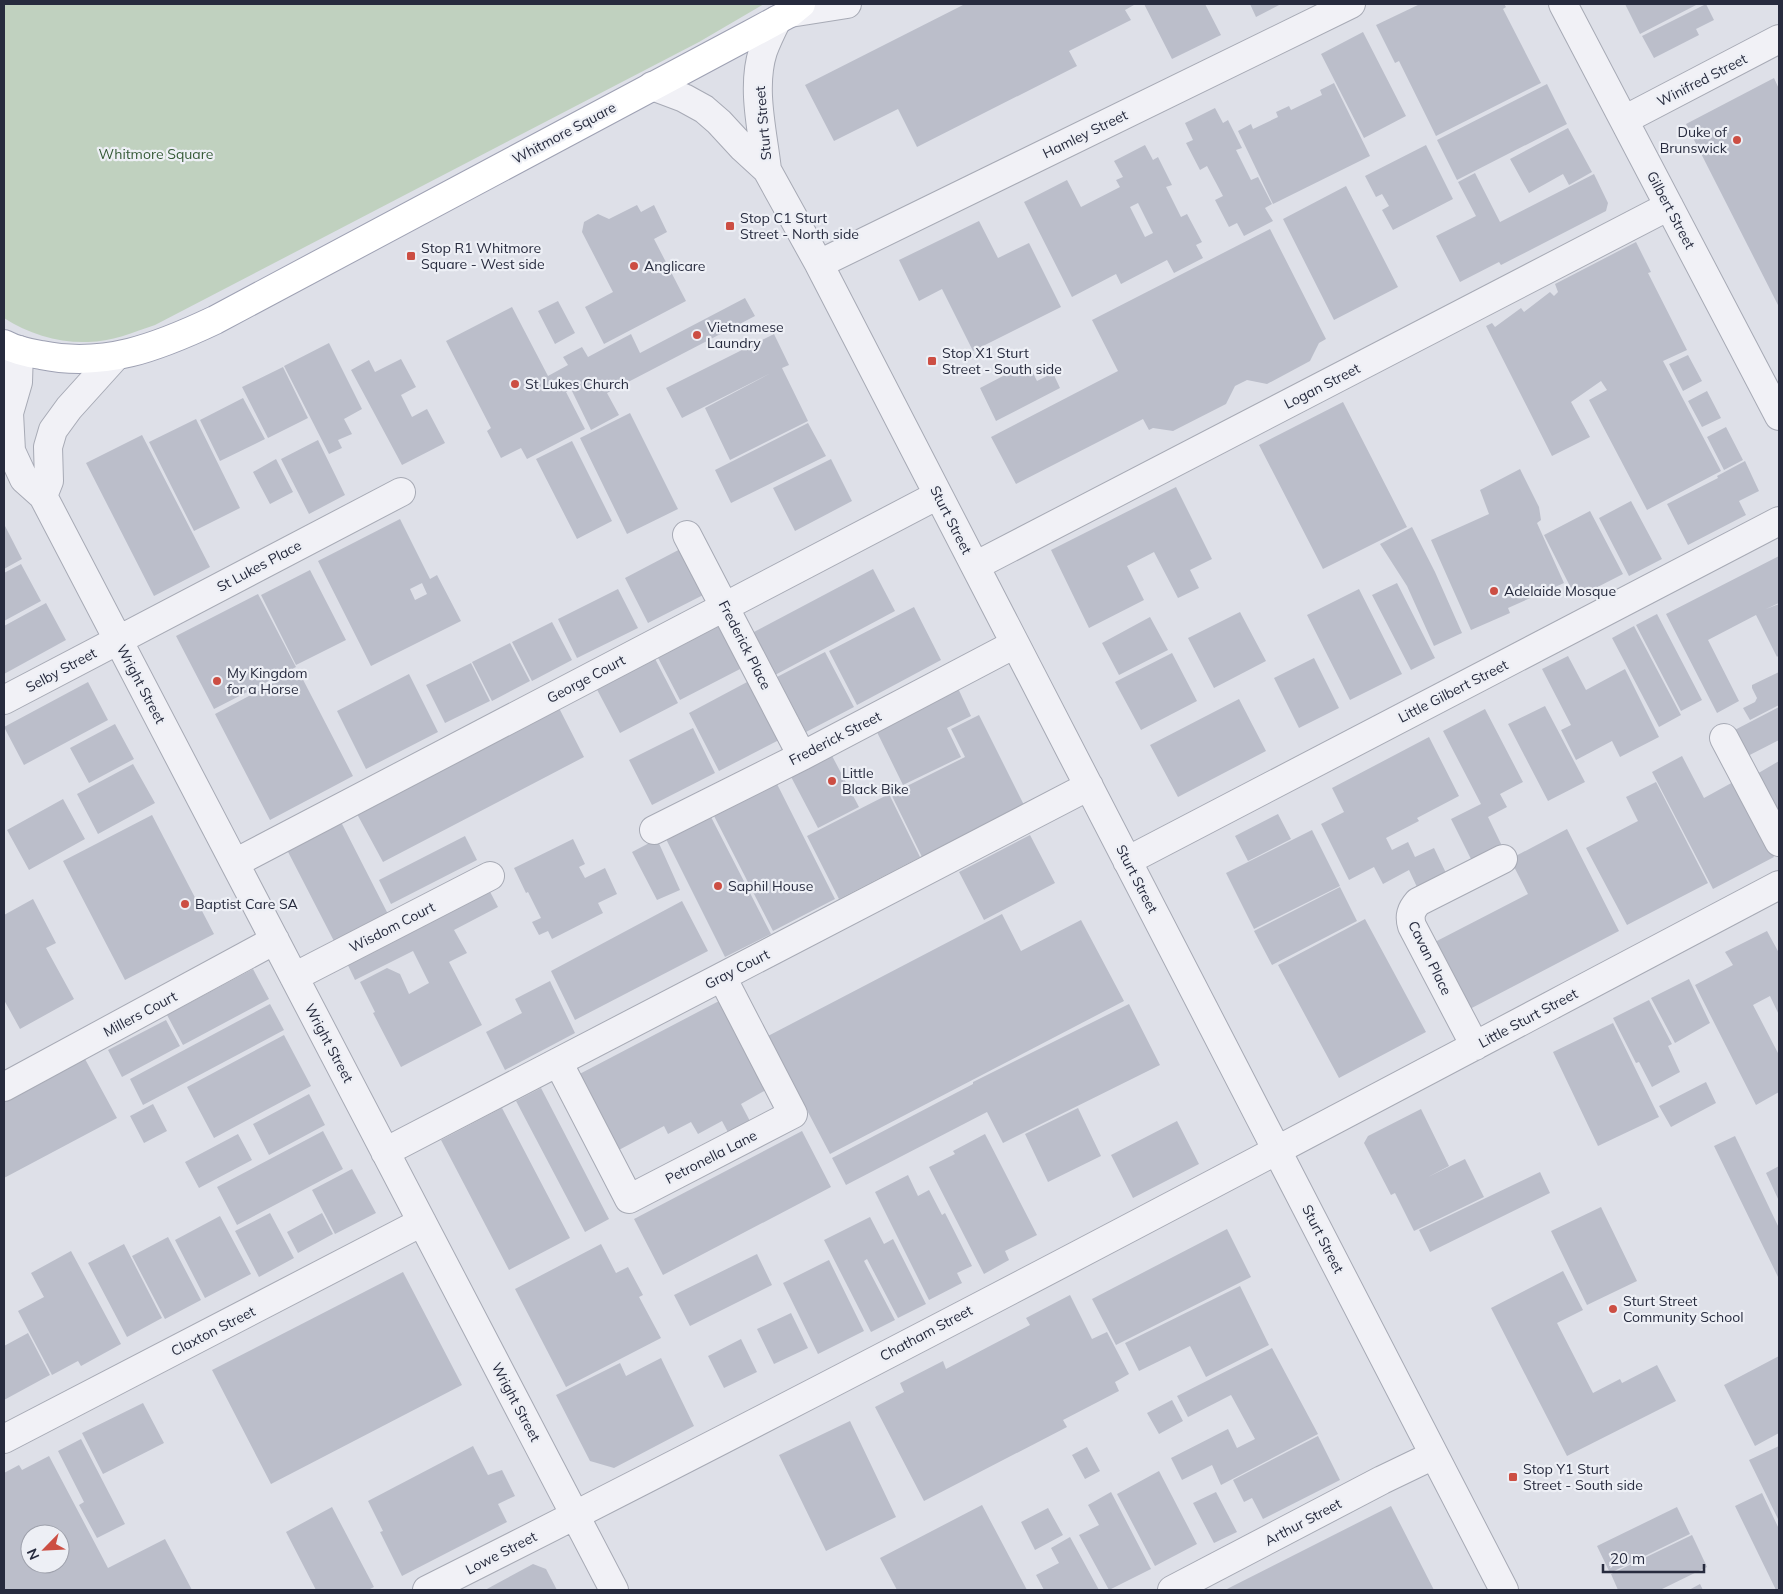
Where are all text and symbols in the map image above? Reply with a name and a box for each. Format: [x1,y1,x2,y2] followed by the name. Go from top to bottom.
[1654,50,1750,110] street label: Winifred Street
[751,85,775,161] street label: Sturt Street
[509,98,619,168] street label: Whitmore Square
[1040,106,1130,162] street label: Hamley Street
[1660,123,1728,157] place label: Duke of Brunswick
[1731,134,1743,146] marker: Duke of Brunswick
[99,145,213,163] park label: Whitmore Square
[1643,168,1699,252] street label: Gilbert Street
[740,209,859,243] place label: Stop C1 Sturt Street - North side
[724,220,736,232] marker: Stop C1 Sturt Street - North side
[421,239,545,273] place label: Stop R1 Whitmore Square - West side
[405,250,417,262] marker: Stop R1 Whitmore Square - West side
[644,257,705,275] place label: Anglicare
[628,260,640,272] marker: Anglicare
[707,318,784,352] place label: Vietnamese Laundry
[691,329,703,341] marker: Vietnamese Laundry
[942,344,1062,378] place label: Stop X1 Sturt Street - South side
[926,355,938,367] marker: Stop X1 Sturt Street - South side
[1281,359,1363,413] street label: Logan Street
[525,375,629,393] place label: St Lukes Church
[509,378,521,390] marker: St Lukes Church
[926,483,976,557] street label: Sturt Street
[214,536,304,596] street label: St Lukes Place
[1504,582,1616,600] place label: Adelaide Mosque
[1488,585,1500,597] marker: Adelaide Mosque
[715,597,775,693] street label: Frederick Place
[113,641,169,727] street label: Wright Street
[22,644,100,696] street label: Selby Street
[544,651,628,707] street label: George Court
[1395,656,1511,726] street label: Little Gilbert Street
[227,664,308,698] place label: My Kingdom for a Horse
[211,675,223,687] marker: My Kingdom for a Horse
[786,707,884,769] street label: Frederick Street
[842,764,909,798] place label: Little Black Bike
[826,775,838,787] marker: Little Black Bike
[1112,842,1162,916] street label: Sturt Street
[728,877,813,895] place label: Saphil House
[712,880,724,892] marker: Saphil House
[195,895,299,913] place label: Baptist Care SA
[179,898,191,910] marker: Baptist Care SA
[346,898,438,956] street label: Wisdom Court
[1404,918,1456,998] street label: Cavan Place
[702,945,772,993] street label: Gray Court
[1475,984,1581,1052] street label: Little Sturt Street
[100,987,180,1041] street label: Millers Court
[301,1000,357,1086] street label: Wright Street
[662,1126,760,1188] street label: Petronella Lane
[1298,1202,1348,1276] street label: Sturt Street
[1623,1292,1744,1326] place label: Sturt Street Community School
[877,1301,975,1365] street label: Chatham Street
[168,1302,258,1360] street label: Claxton Street
[1607,1303,1619,1315] marker: Sturt Street Community School
[488,1359,544,1445] street label: Wright Street
[1523,1460,1643,1494] place label: Stop Y1 Sturt Street - South side
[1507,1471,1519,1483] marker: Stop Y1 Sturt Street - South side
[1262,1494,1345,1550] street label: Arthur Street
[20,1524,70,1574] north arrow
[462,1527,540,1579] street label: Lowe Street
[1603,1542,1704,1574] scale bar
[23,1546,43,1563] text: N
[1610,1549,1645,1568] text: 20 m

